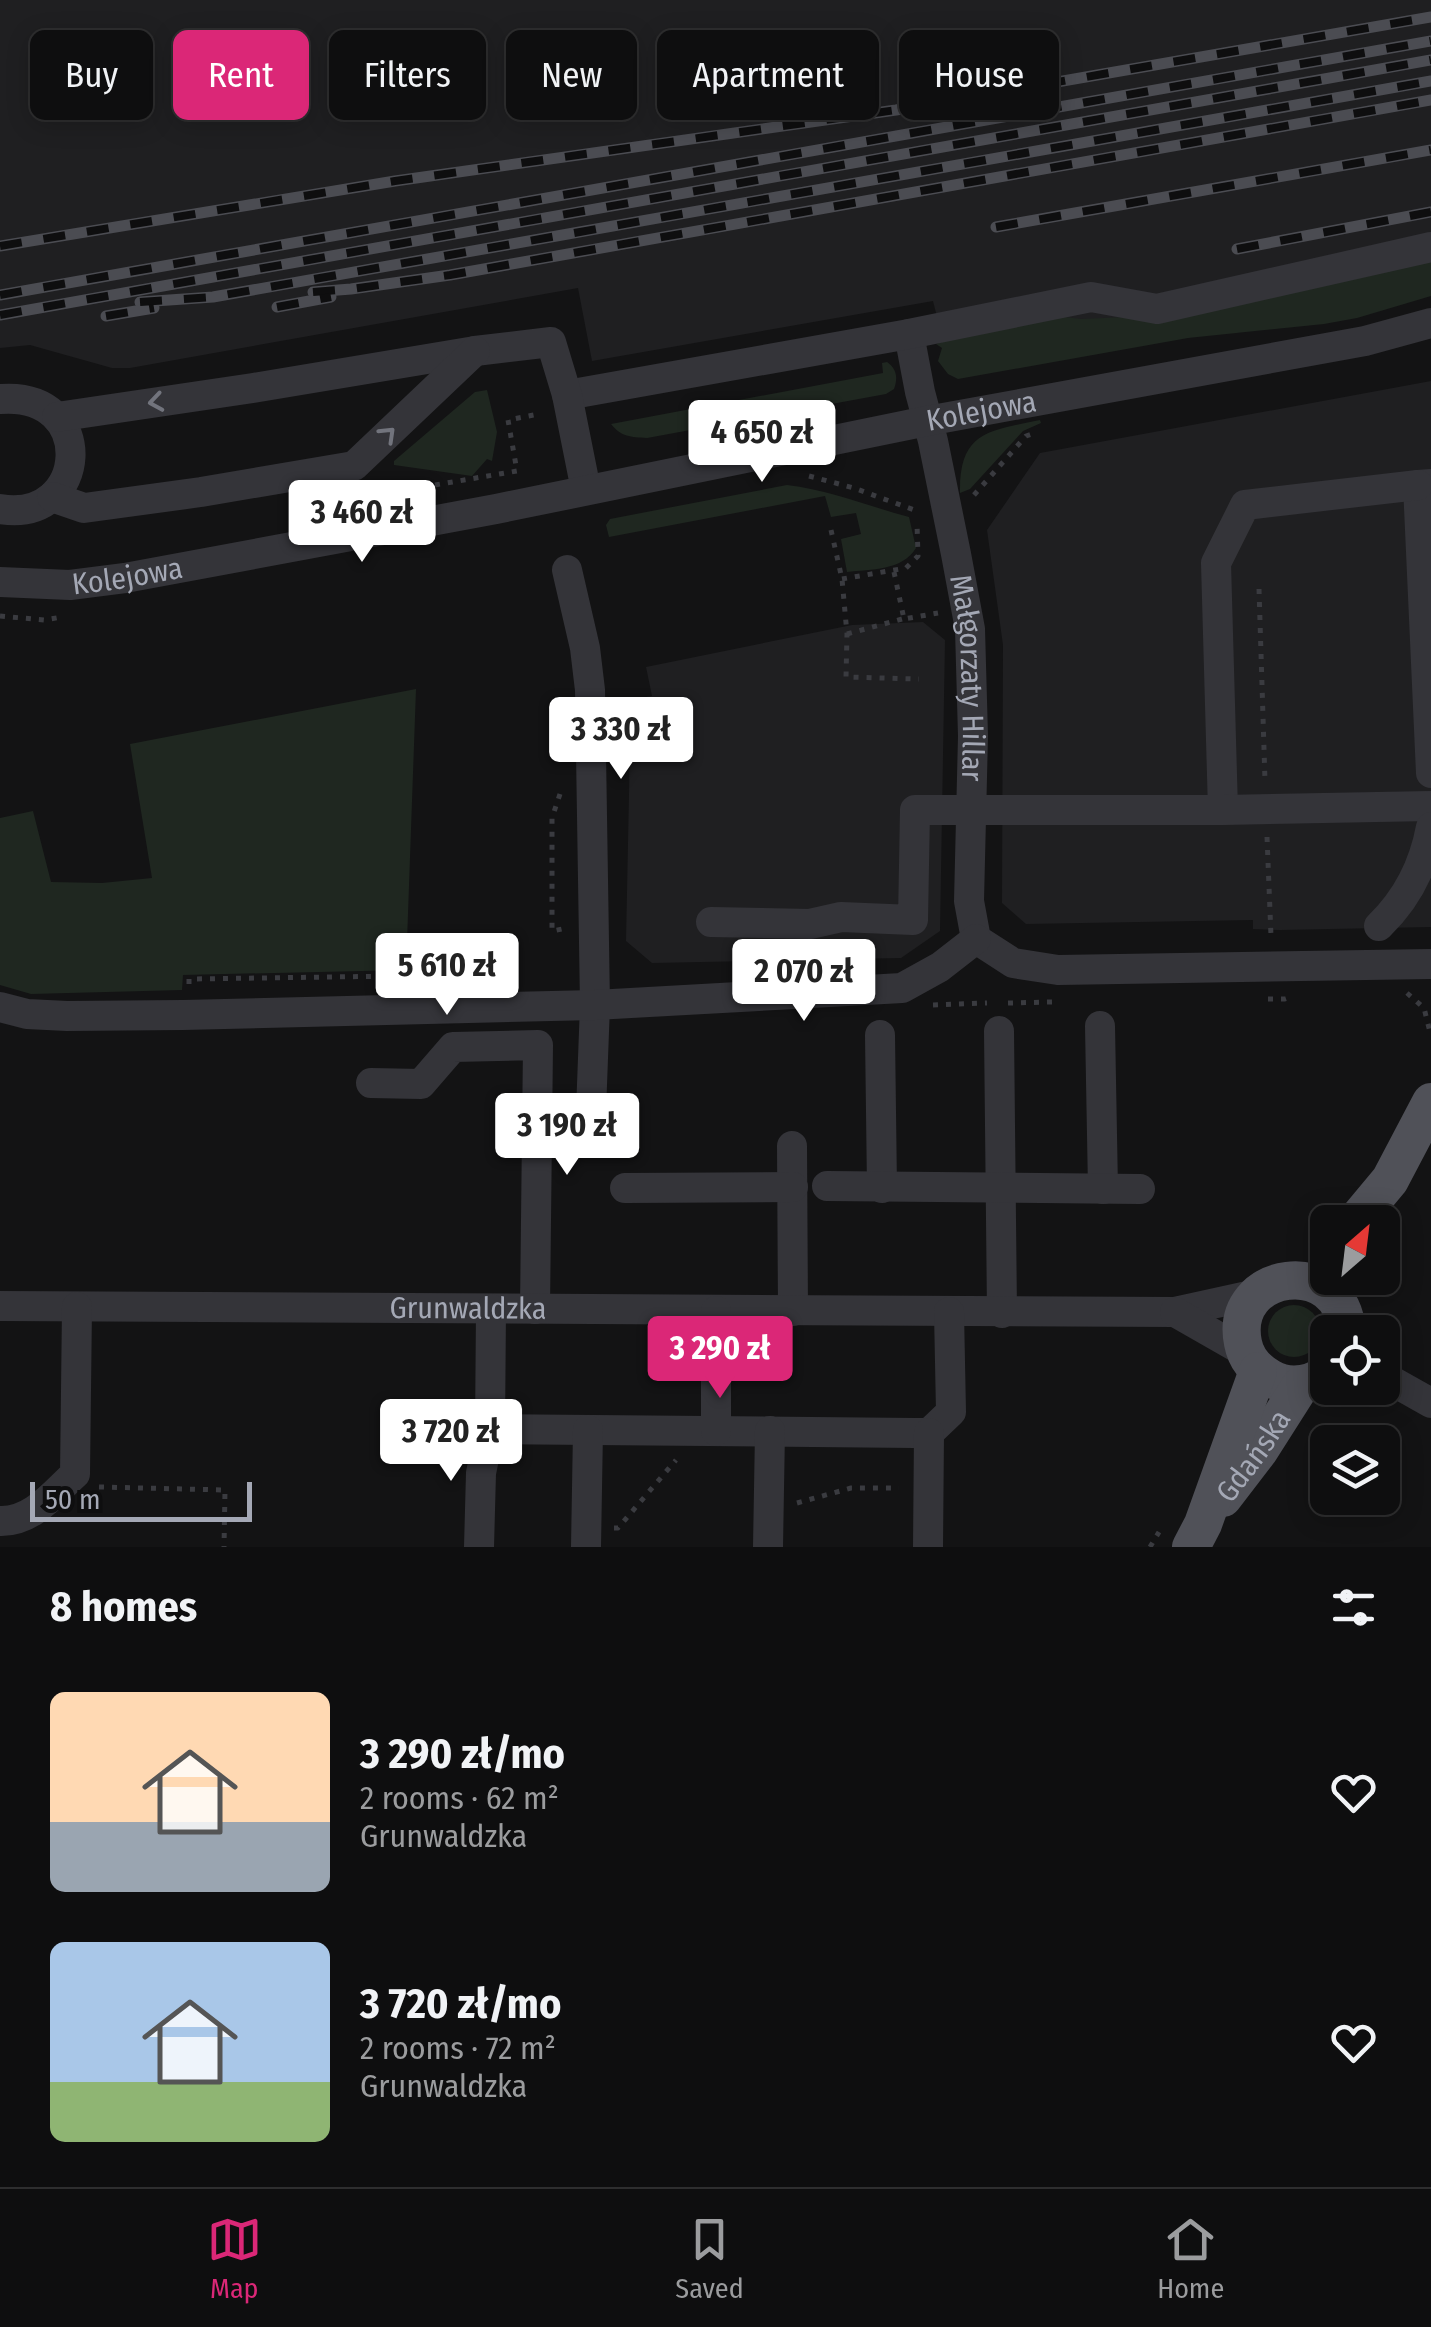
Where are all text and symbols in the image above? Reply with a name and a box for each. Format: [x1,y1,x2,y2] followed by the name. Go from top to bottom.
[30,30,153,120] chip: Buy
[173,30,309,120] chip: Rent
[329,30,486,120] chip: Filters
[506,30,637,120] chip: New
[657,30,879,120] chip: Apartment
[899,30,1059,120] chip: House
[923,383,1039,439] street label: Kolejowa
[148,391,165,412] one-way arrow
[659,400,865,485] pin: 4 650 zł
[710,413,814,451] text: 4 650 zł
[376,428,395,446] one-way arrow
[259,480,465,565] pin: 3 460 zł
[311,493,413,531] text: 3 460 zł
[70,550,185,603] street label: Kolejowa
[942,572,991,782] street label: Małgorzaty Hillar
[518,697,724,782] pin: 3 330 zł
[571,710,671,748] text: 3 330 zł
[344,933,550,1018] pin: 5 610 zł
[701,939,907,1024] pin: 2 070 zł
[398,946,496,984] text: 5 610 zł
[754,952,854,990] text: 2 070 zł
[464,1093,670,1178] pin: 3 190 zł
[517,1106,617,1144] text: 3 190 zł
[1310,1205,1400,1295] north arrow
[1310,1205,1400,1515] map controls
[389,1290,547,1327] street label: Grunwaldzka
[1310,1315,1400,1405] button: locate
[617,1316,823,1401] pin: 3 290 zł
[670,1329,770,1367] text: 3 290 zł
[348,1399,554,1484] pin: 3 720 zł
[1208,1403,1298,1509] street label: Gdańska
[402,1412,500,1450] text: 3 720 zł
[1310,1425,1400,1515] button: layers
[30,1477,252,1522] scale bar
[45,1483,101,1516] text: 50 m
[1326,1580,1381,1635] icon: filters
[50,1582,197,1632] text: 8 homes
[360,1729,565,1779] text: 3 290 zł/mo
[130,1732,250,1852] icon: home
[1326,1765,1381,1820] icon: heart
[360,1779,559,1817] text: 2 rooms · 62 m²
[360,1817,527,1855] text: Grunwaldzka
[360,1979,561,2029] text: 3 720 zł/mo
[130,1982,250,2102] icon: home
[1326,2015,1381,2070] icon: heart
[360,2029,556,2067] text: 2 rooms · 72 m²
[360,2067,527,2105] text: Grunwaldzka
[207,2212,262,2305] tab: Map
[675,2212,744,2305] tab: Saved
[1157,2212,1224,2305] tab: Home

